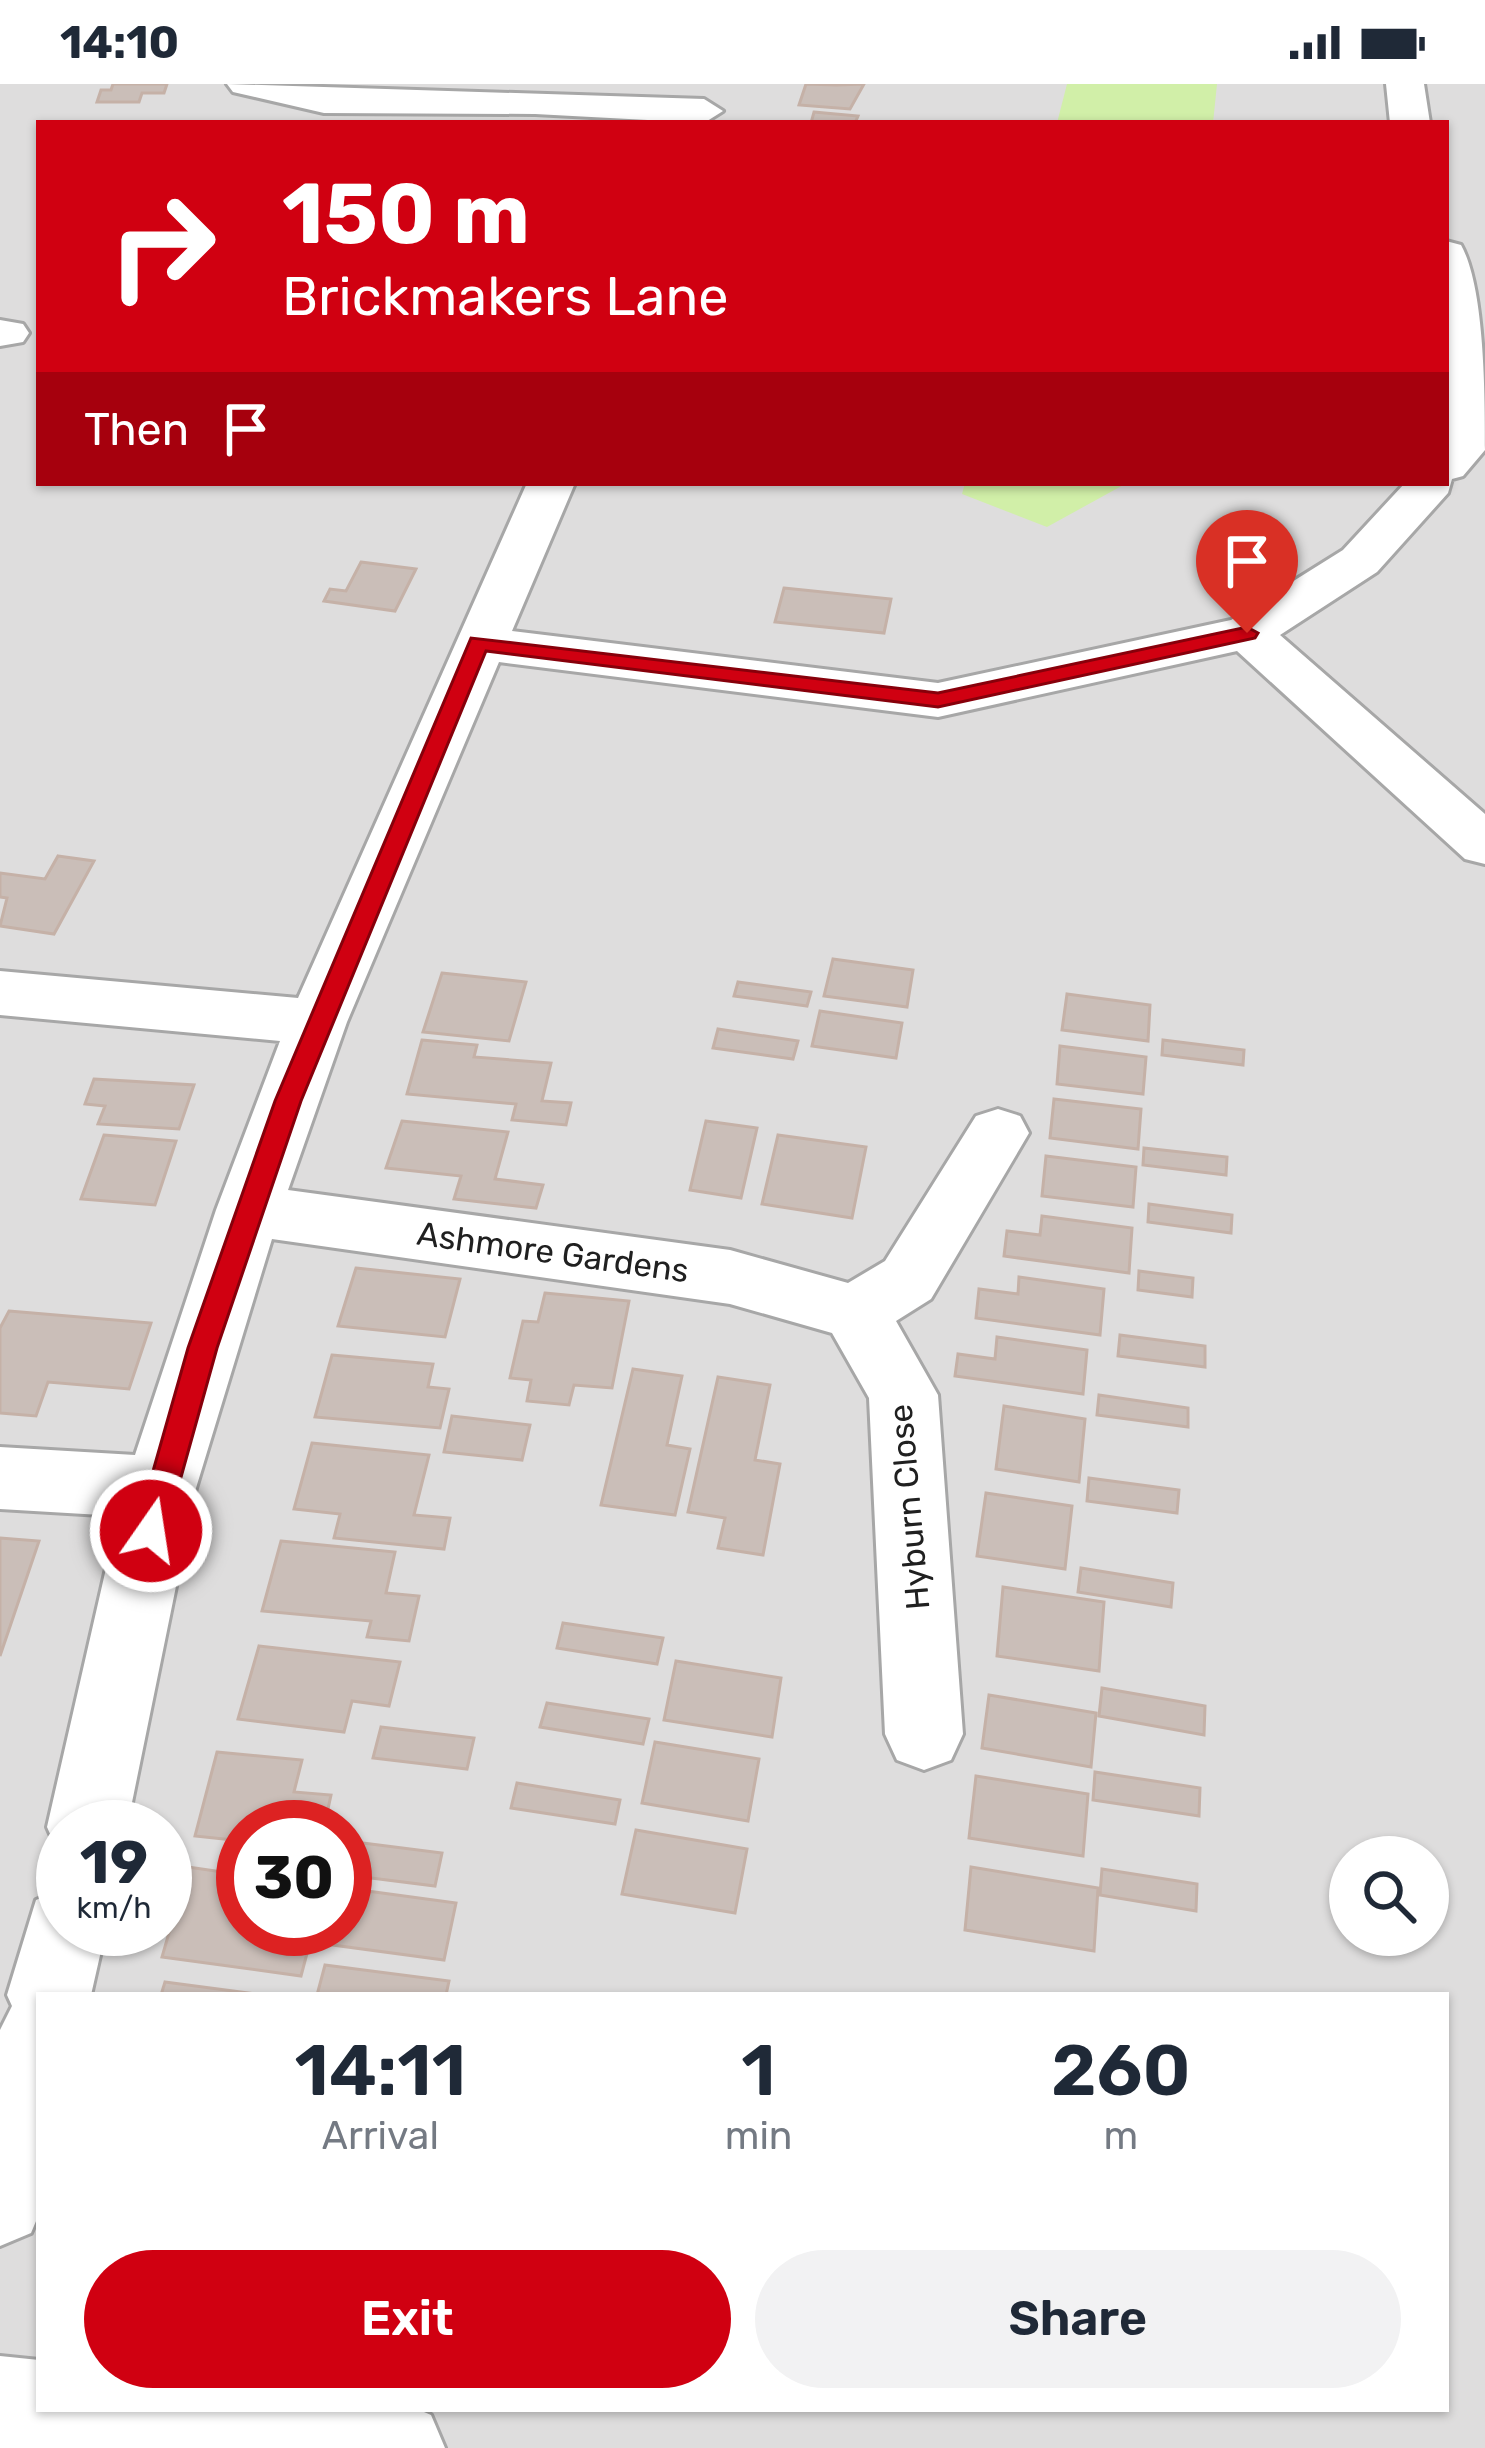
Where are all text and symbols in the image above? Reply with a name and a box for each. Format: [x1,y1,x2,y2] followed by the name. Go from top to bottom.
[60,16,179,69] text: 14:10
[282,164,530,264] text: 150 m
[84,168,240,324] icon: right
[282,265,728,329] text: Brickmakers Lane
[213,396,279,462] icon: arrive
[84,403,189,456] text: Then
[1196,510,1298,633] pin
[1214,528,1280,594] icon: arrive
[415,1214,691,1290] street label: Ashmore Gardens
[881,1403,937,1611] street label: Hyburn Close
[88,1468,214,1594] position arrow
[216,1800,372,1956] speed limit sign: 30
[80,1827,148,1898] text: 19
[1329,1836,1449,1956] map controls
[1329,1836,1449,1956] button: search
[77,1890,151,1926] text: km/h
[294,2028,466,2113] text: 14:11
[741,2028,776,2113] text: 1
[1051,2028,1191,2113] text: 260
[322,2113,439,2159] text: Arrival
[725,2113,792,2159] text: min
[1103,2113,1138,2159] text: m
[84,2250,731,2388] button: Exit
[755,2250,1401,2388] button: Share

